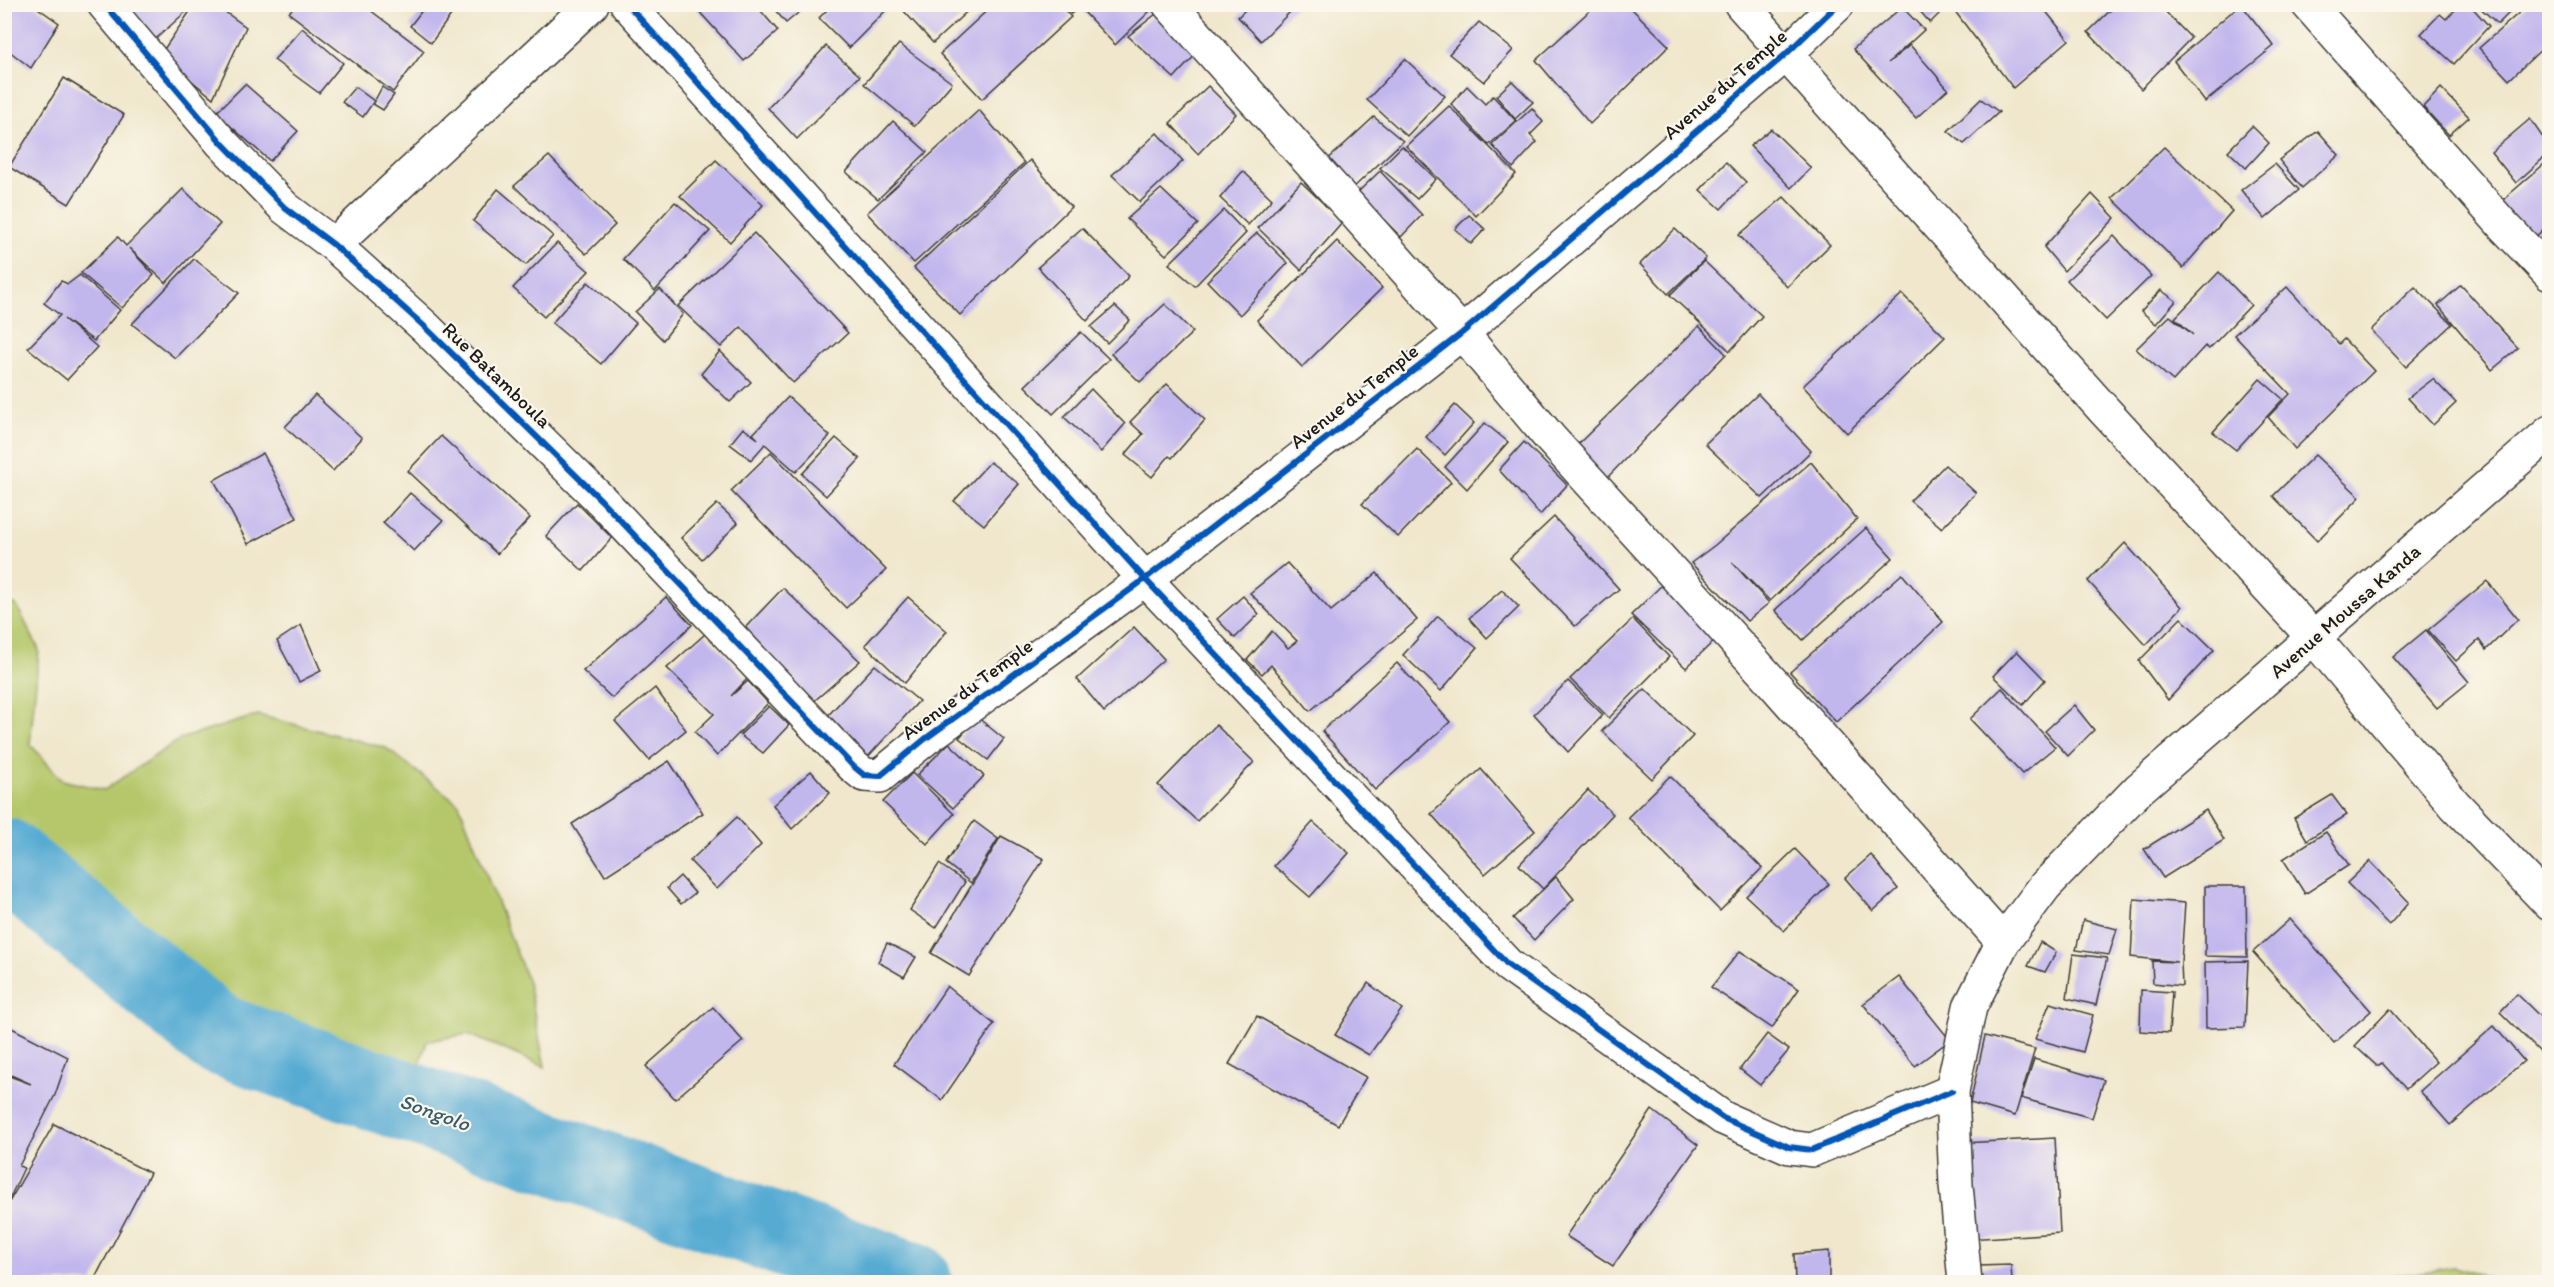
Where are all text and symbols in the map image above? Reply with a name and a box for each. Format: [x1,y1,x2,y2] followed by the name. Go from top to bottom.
[1658,24,1792,144] street label: Avenue du Temple
[438,317,557,433] street label: Rue Batamboula
[1285,338,1423,454] street label: Avenue du Temple
[2265,539,2425,683] street label: Avenue Moussa Kanda
[897,633,1037,745] street label: Avenue du Temple
[397,1088,475,1137] water label: Songolo

